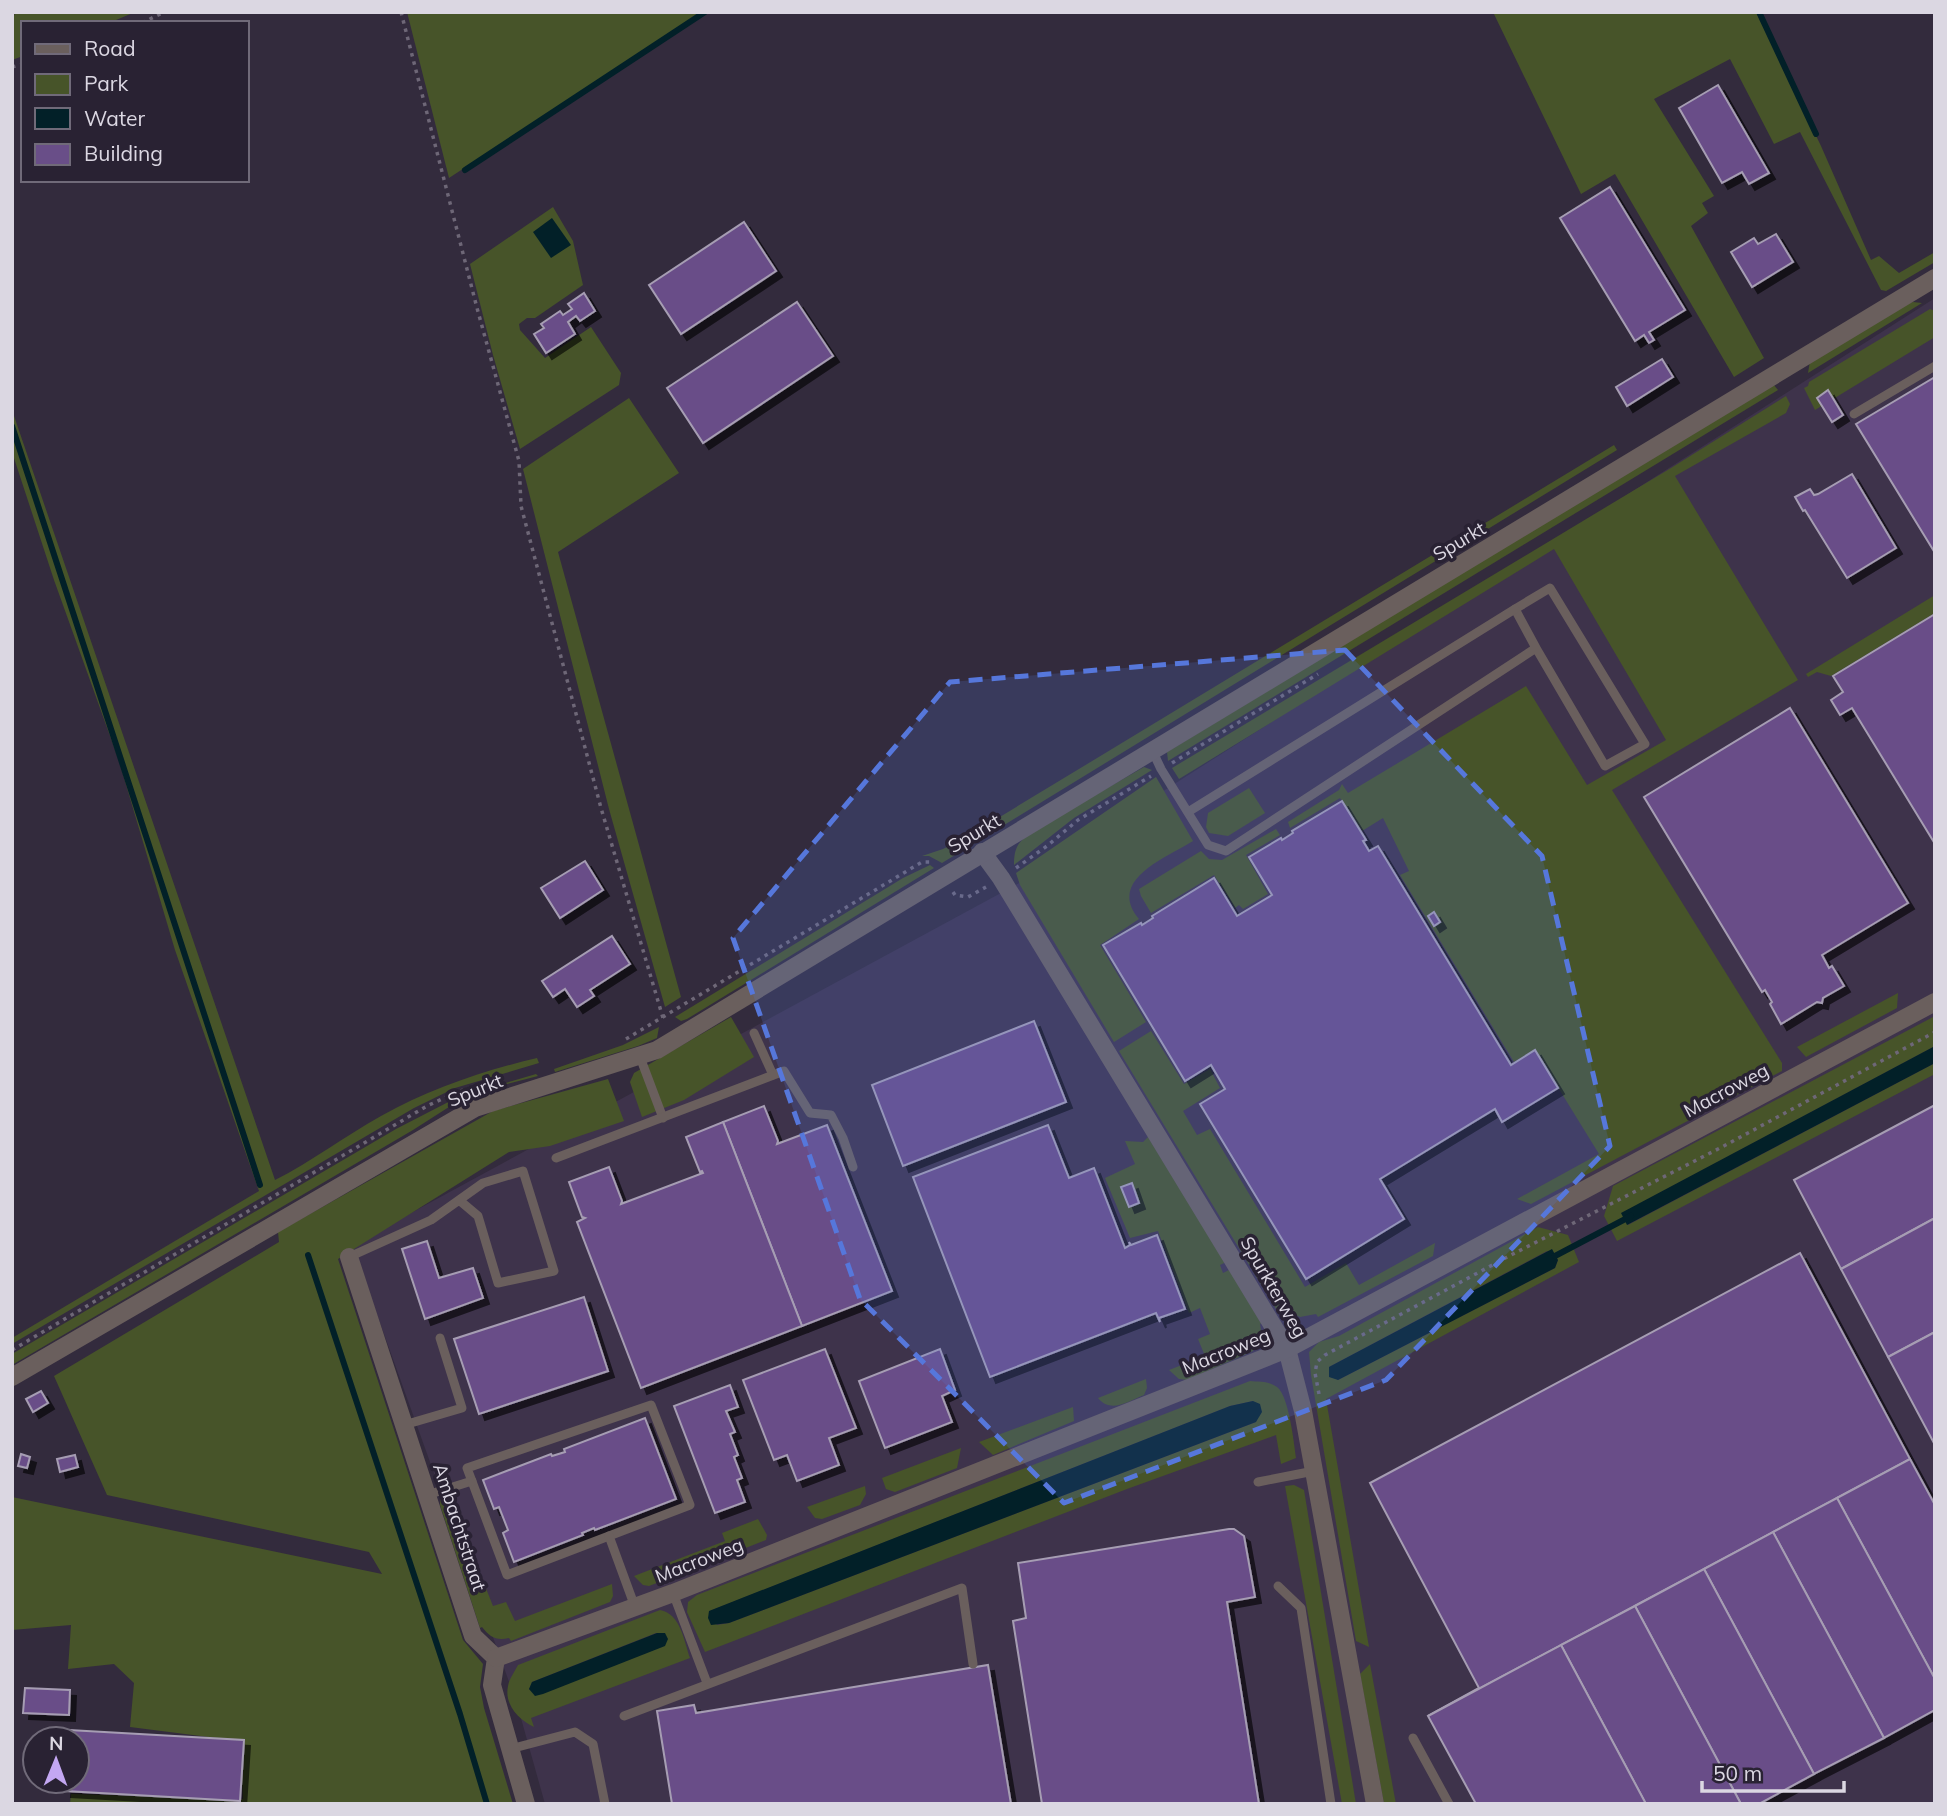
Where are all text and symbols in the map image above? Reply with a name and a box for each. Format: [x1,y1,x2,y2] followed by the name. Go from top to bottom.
[21,21,248,182] legend
[84,35,135,61] text: Road
[84,70,128,96] text: Park
[84,105,145,131] text: Water
[84,140,163,166] text: Building
[1428,516,1490,566] street label: Spurkt
[943,808,1005,858] street label: Spurkt
[1679,1058,1773,1122] street label: Macroweg
[444,1068,506,1112] street label: Spurkt
[1235,1232,1313,1342] street label: Spurkterweg
[1178,1322,1274,1380] street label: Macroweg
[428,1460,492,1594] street label: Ambachtstraat
[651,1532,747,1588] street label: Macroweg
[21,1725,91,1795] north arrow
[49,1731,64,1755] text: N
[1702,1750,1844,1794] scale bar
[1713,1760,1762,1786] text: 50 m

